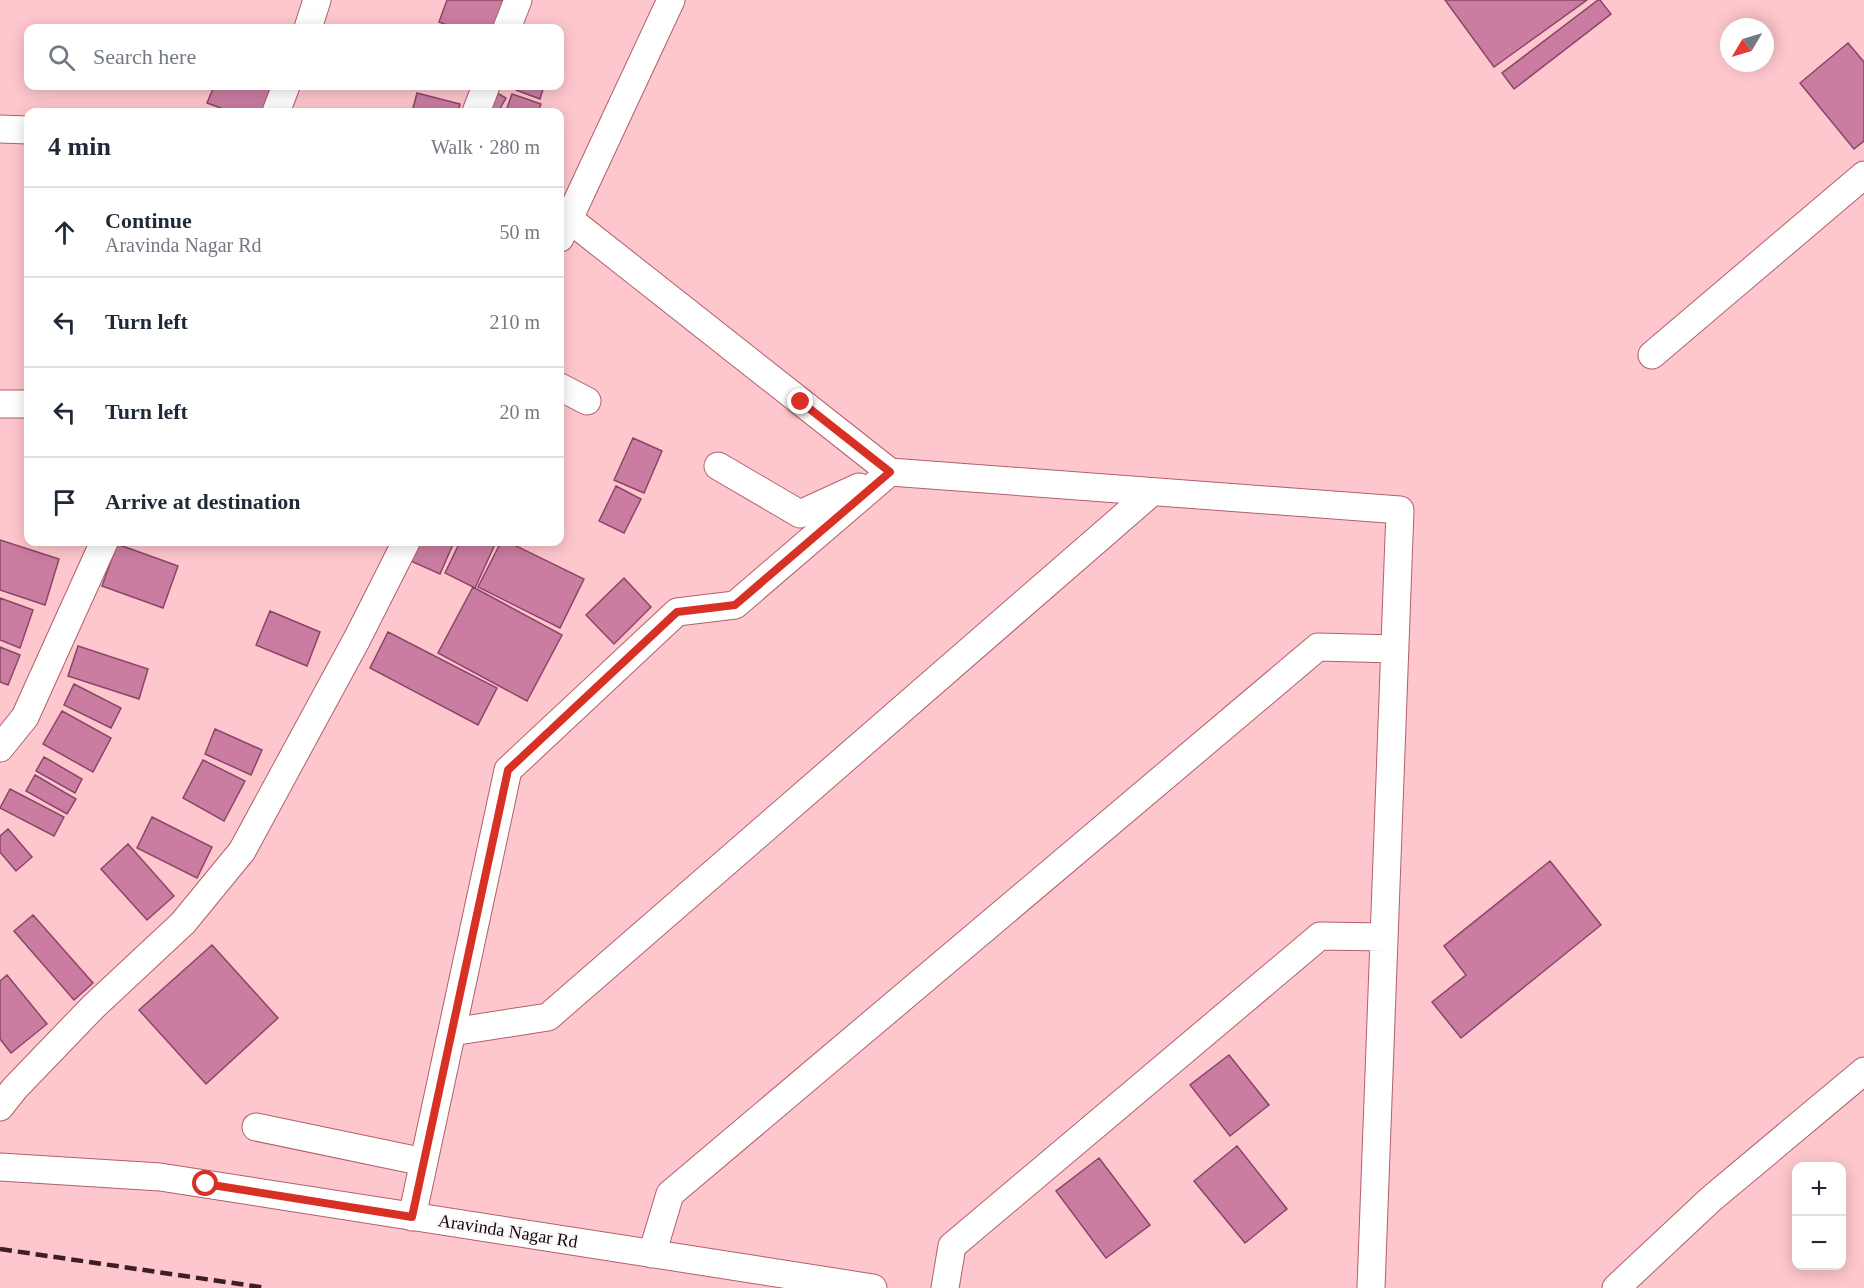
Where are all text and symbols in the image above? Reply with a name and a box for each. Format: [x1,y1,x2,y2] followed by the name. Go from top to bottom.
[1720,18,1774,72] north arrow
[24,24,564,90] search box
[45,41,78,74] icon: search
[93,44,196,69] text: Search here
[48,132,111,161] text: 4 min
[431,136,540,158] text: Walk · 280 m
[105,208,192,233] text: Continue
[48,216,81,249] icon: ahead
[499,221,540,243] text: 50 m
[105,234,262,256] text: Aravinda Nagar Rd
[48,306,81,339] icon: left
[105,309,188,334] text: Turn left
[489,311,540,333] text: 210 m
[787,388,813,414] route end
[48,396,81,429] icon: left
[105,399,188,424] text: Turn left
[499,401,540,423] text: 20 m
[48,486,81,519] icon: arrive
[105,489,301,514] text: Arrive at destination
[1792,1162,1846,1270] map controls
[1792,1162,1846,1216] button: +
[192,1170,218,1196] route start
[437,1210,579,1252] street label: Aravinda Nagar Rd
[1792,1216,1846,1270] button: −

